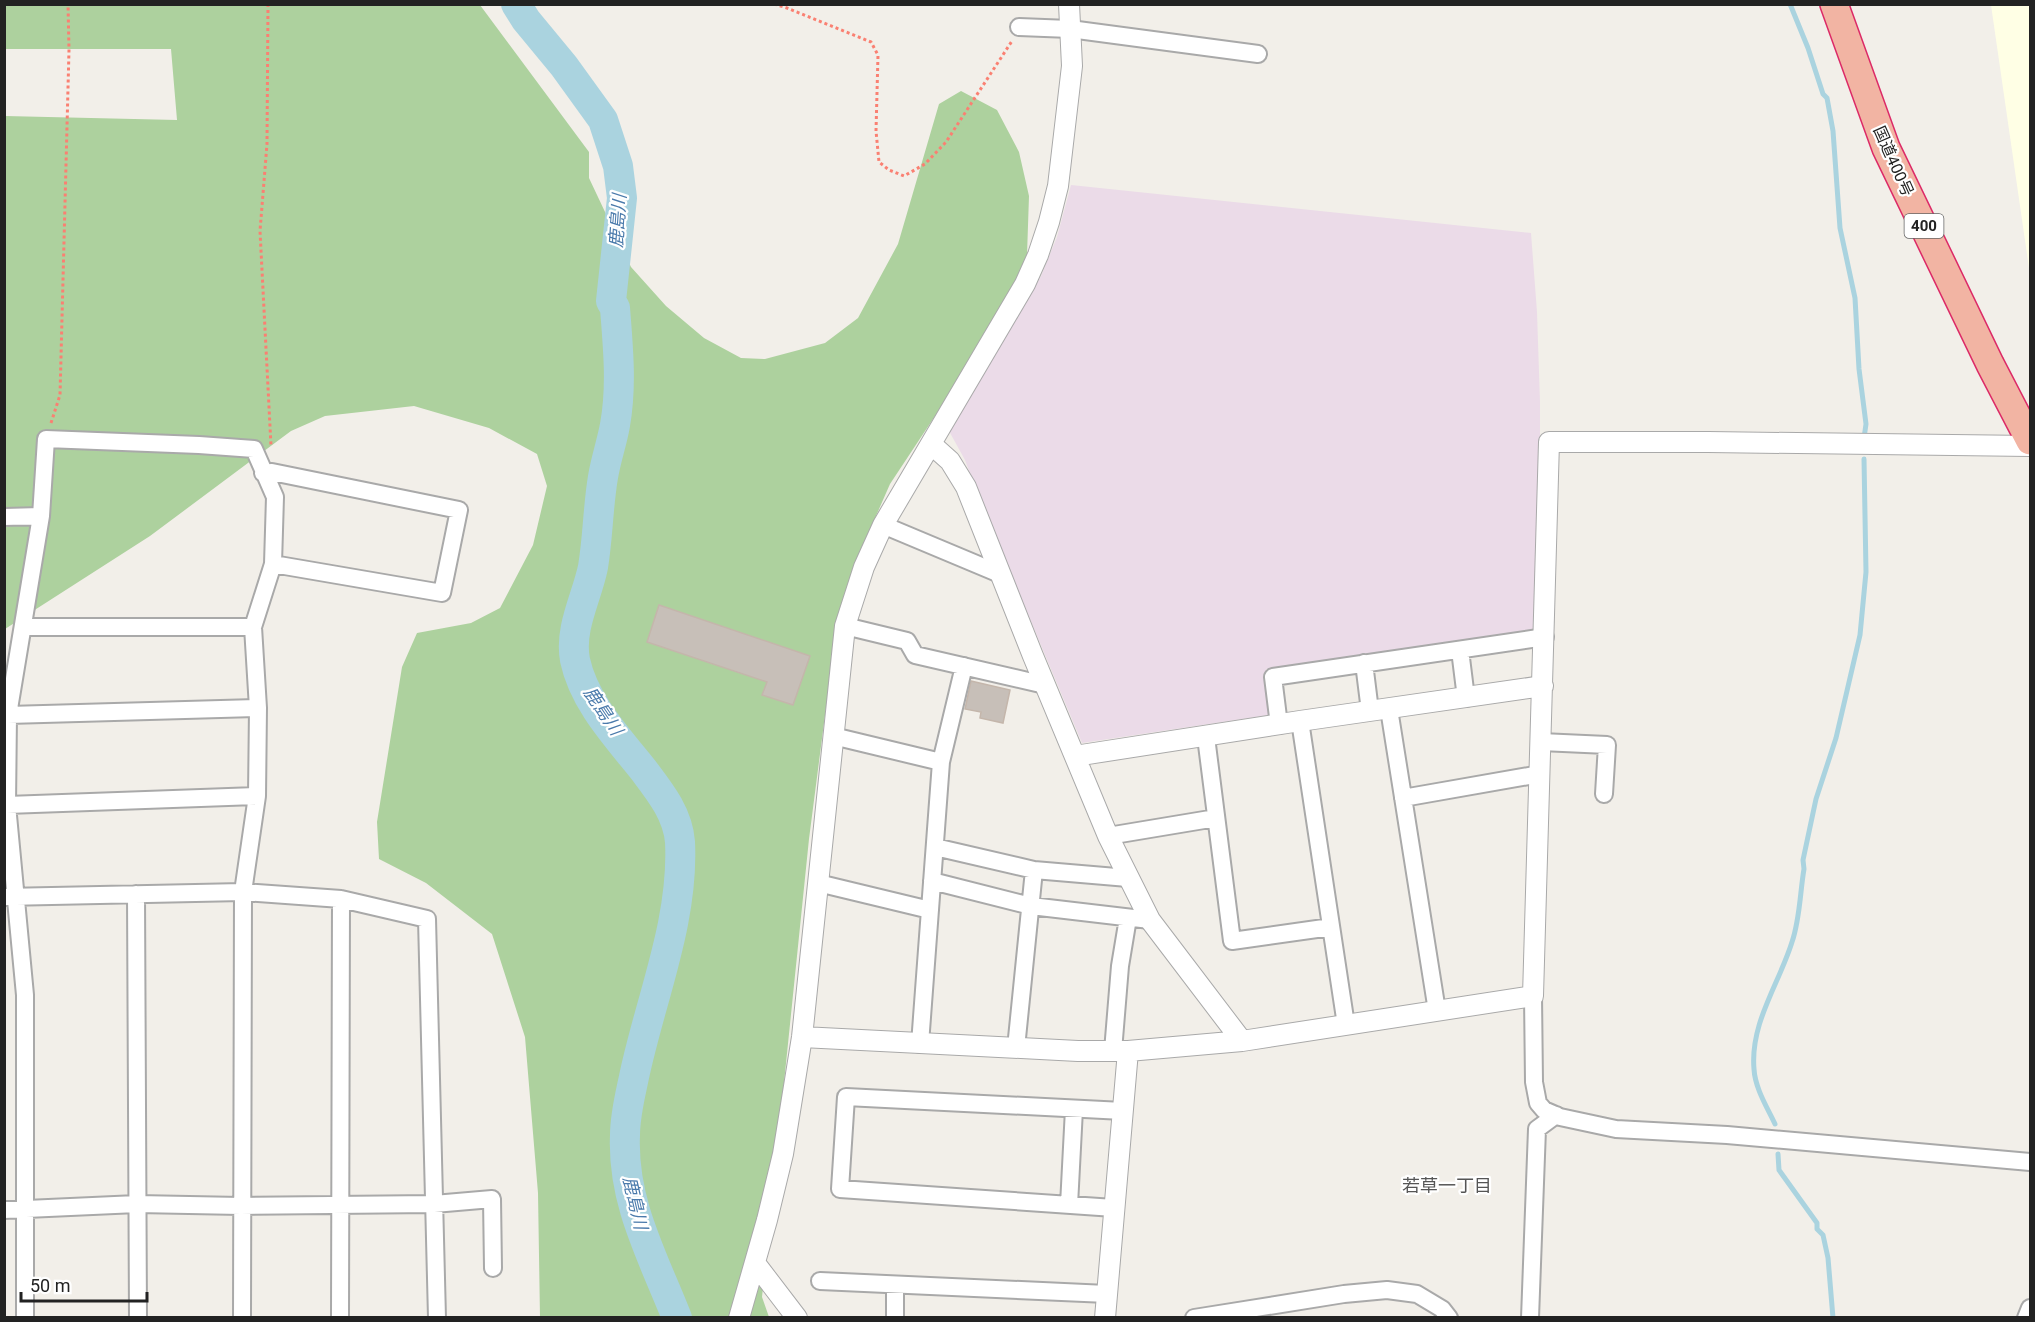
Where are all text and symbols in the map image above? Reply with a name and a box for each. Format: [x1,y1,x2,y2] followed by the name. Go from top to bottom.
[1870,123,1917,199] street label: 国道400号
[605,191,630,249] water label: 鹿島川
[1904,214,1944,238] road number: 400
[580,682,628,741] water label: 鹿島川
[619,1174,652,1234] water label: 鹿島川
[1402,1175,1492,1196] district label: 若草一丁目
[21,1265,147,1303] scale bar
[30,1275,70,1296] text: 50 m

